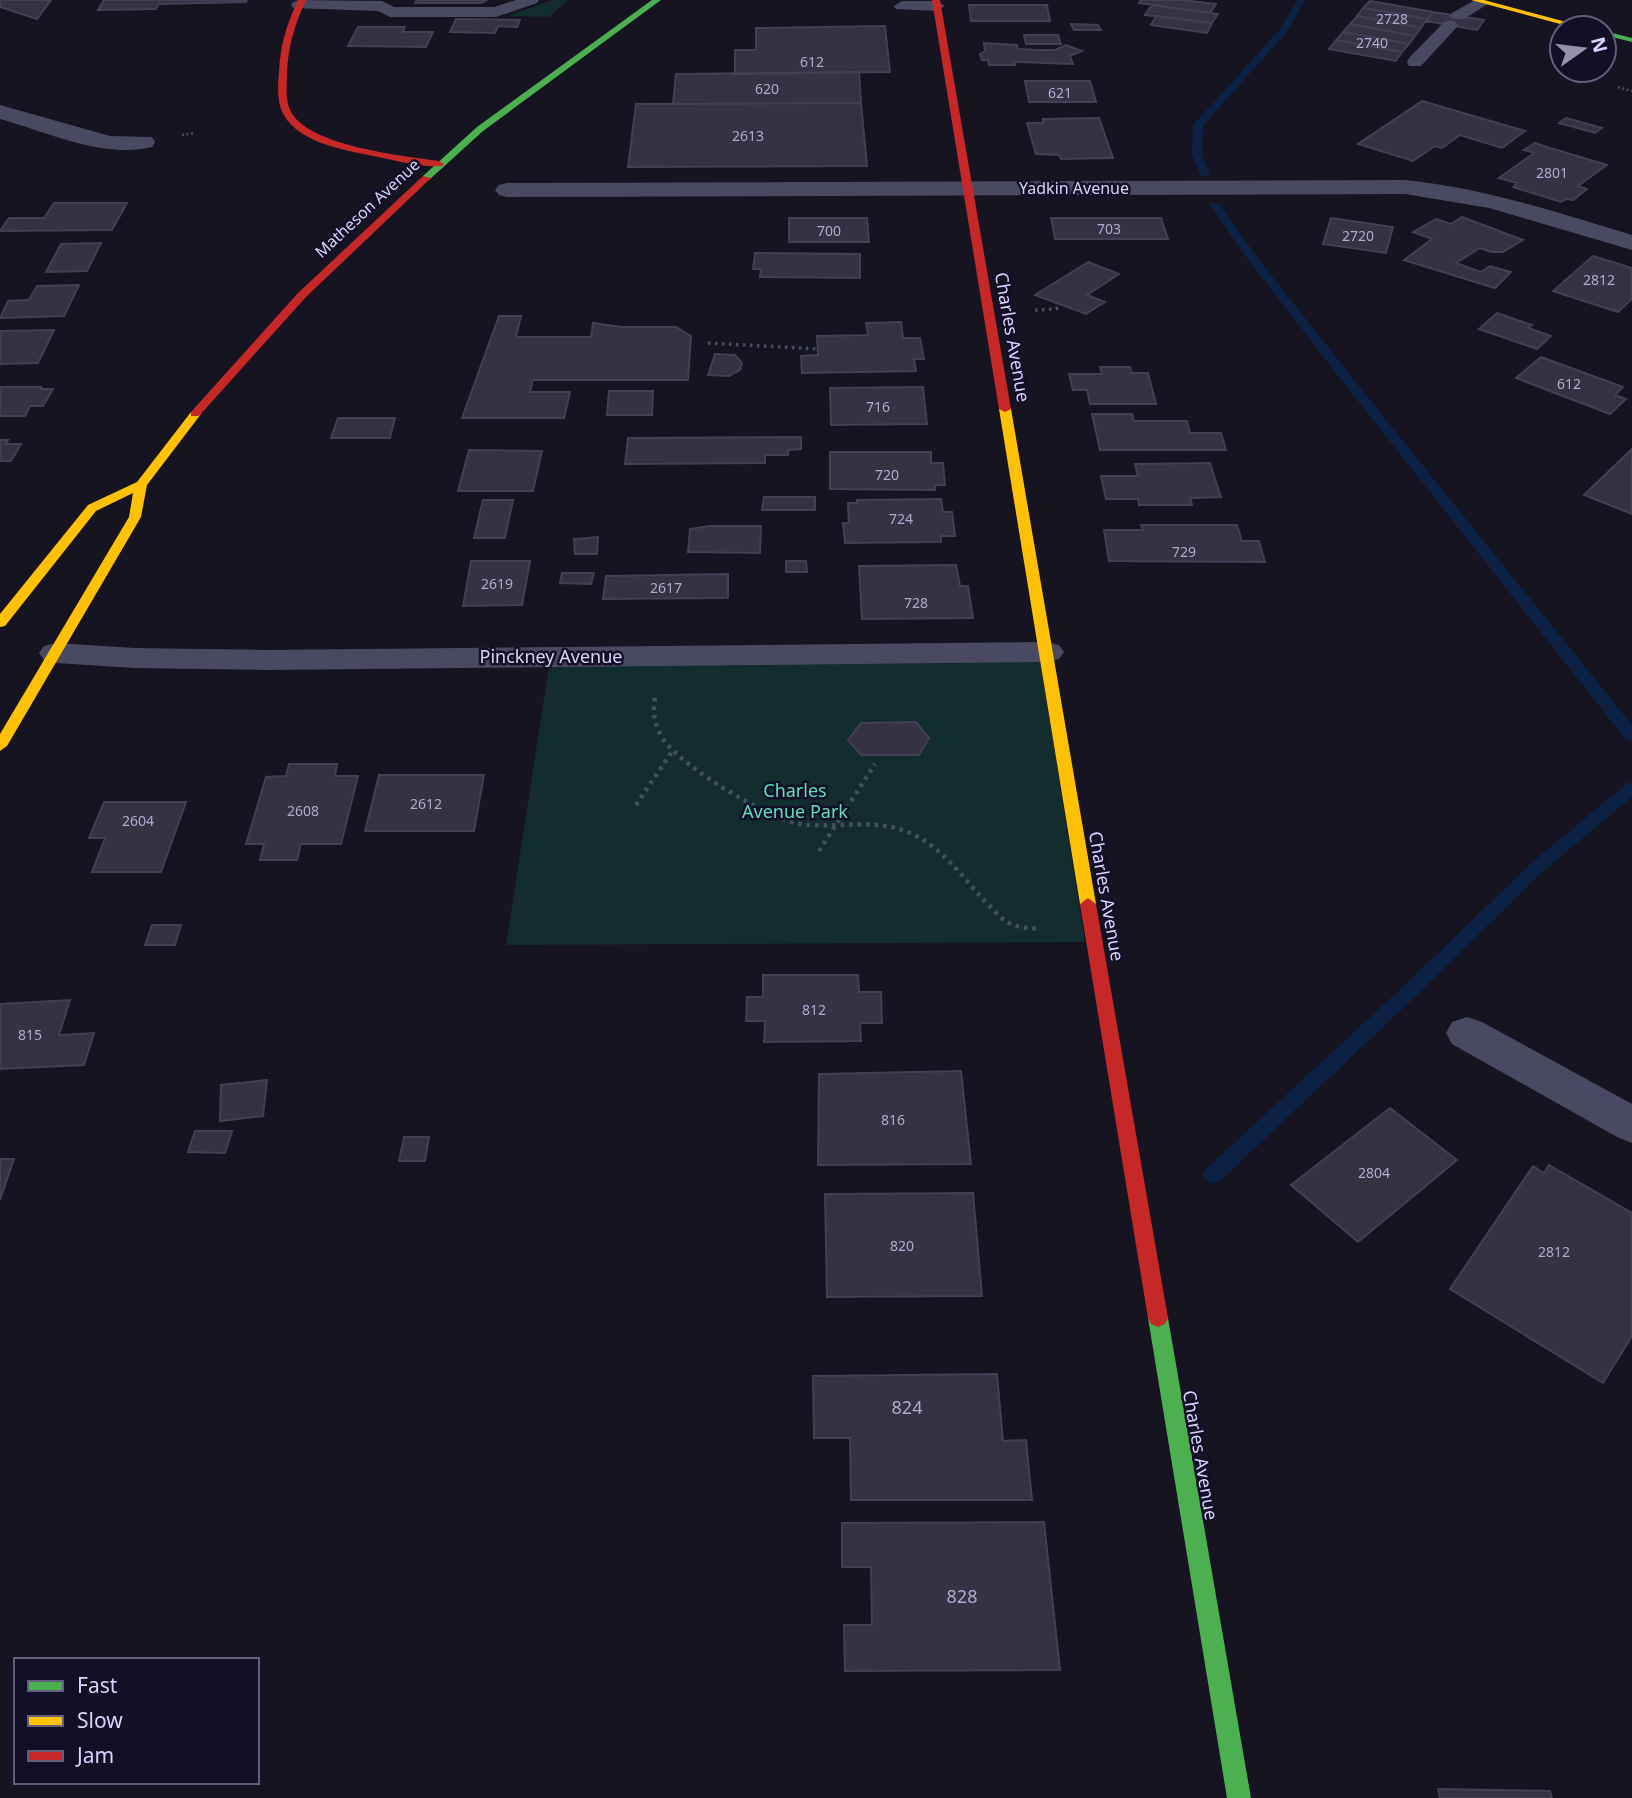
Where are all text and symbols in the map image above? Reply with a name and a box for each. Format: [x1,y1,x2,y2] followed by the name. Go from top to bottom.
[1376,9,1408,28] house number: 2728
[1548,14,1618,84] north arrow
[1356,33,1388,52] house number: 2740
[1585,34,1614,56] text: N
[800,52,824,71] house number: 612
[755,79,779,98] house number: 620
[1048,83,1072,102] house number: 621
[732,126,764,145] house number: 2613
[310,154,424,262] street label: Matheson Avenue
[1536,163,1568,182] house number: 2801
[1019,177,1129,199] street label: Yadkin Avenue
[1097,219,1121,238] house number: 703
[817,221,841,240] house number: 700
[1342,226,1374,245] house number: 2720
[990,270,1036,404] street label: Charles Avenue
[1583,270,1615,289] house number: 2812
[1557,374,1581,393] house number: 612
[866,397,890,416] house number: 716
[875,465,899,484] house number: 720
[889,509,913,528] house number: 724
[1172,542,1196,561] house number: 729
[481,574,513,593] house number: 2619
[650,578,682,597] house number: 2617
[904,593,928,612] house number: 728
[480,644,622,668] street label: Pinckney Avenue
[742,778,848,823] park label: Charles Avenue Park
[410,794,442,813] house number: 2612
[287,801,319,820] house number: 2608
[122,811,154,830] house number: 2604
[1084,829,1130,963] street label: Charles Avenue
[802,1000,826,1019] house number: 812
[18,1025,42,1044] house number: 815
[881,1110,905,1129] house number: 816
[1358,1163,1390,1182] house number: 2804
[890,1236,914,1255] house number: 820
[1538,1242,1570,1261] house number: 2812
[1178,1388,1224,1522] street label: Charles Avenue
[892,1395,922,1419] house number: 824
[947,1584,977,1608] house number: 828
[14,1658,259,1784] legend
[77,1671,118,1699] text: Fast
[77,1706,123,1734] text: Slow
[75,1741,114,1769] text: Jam

